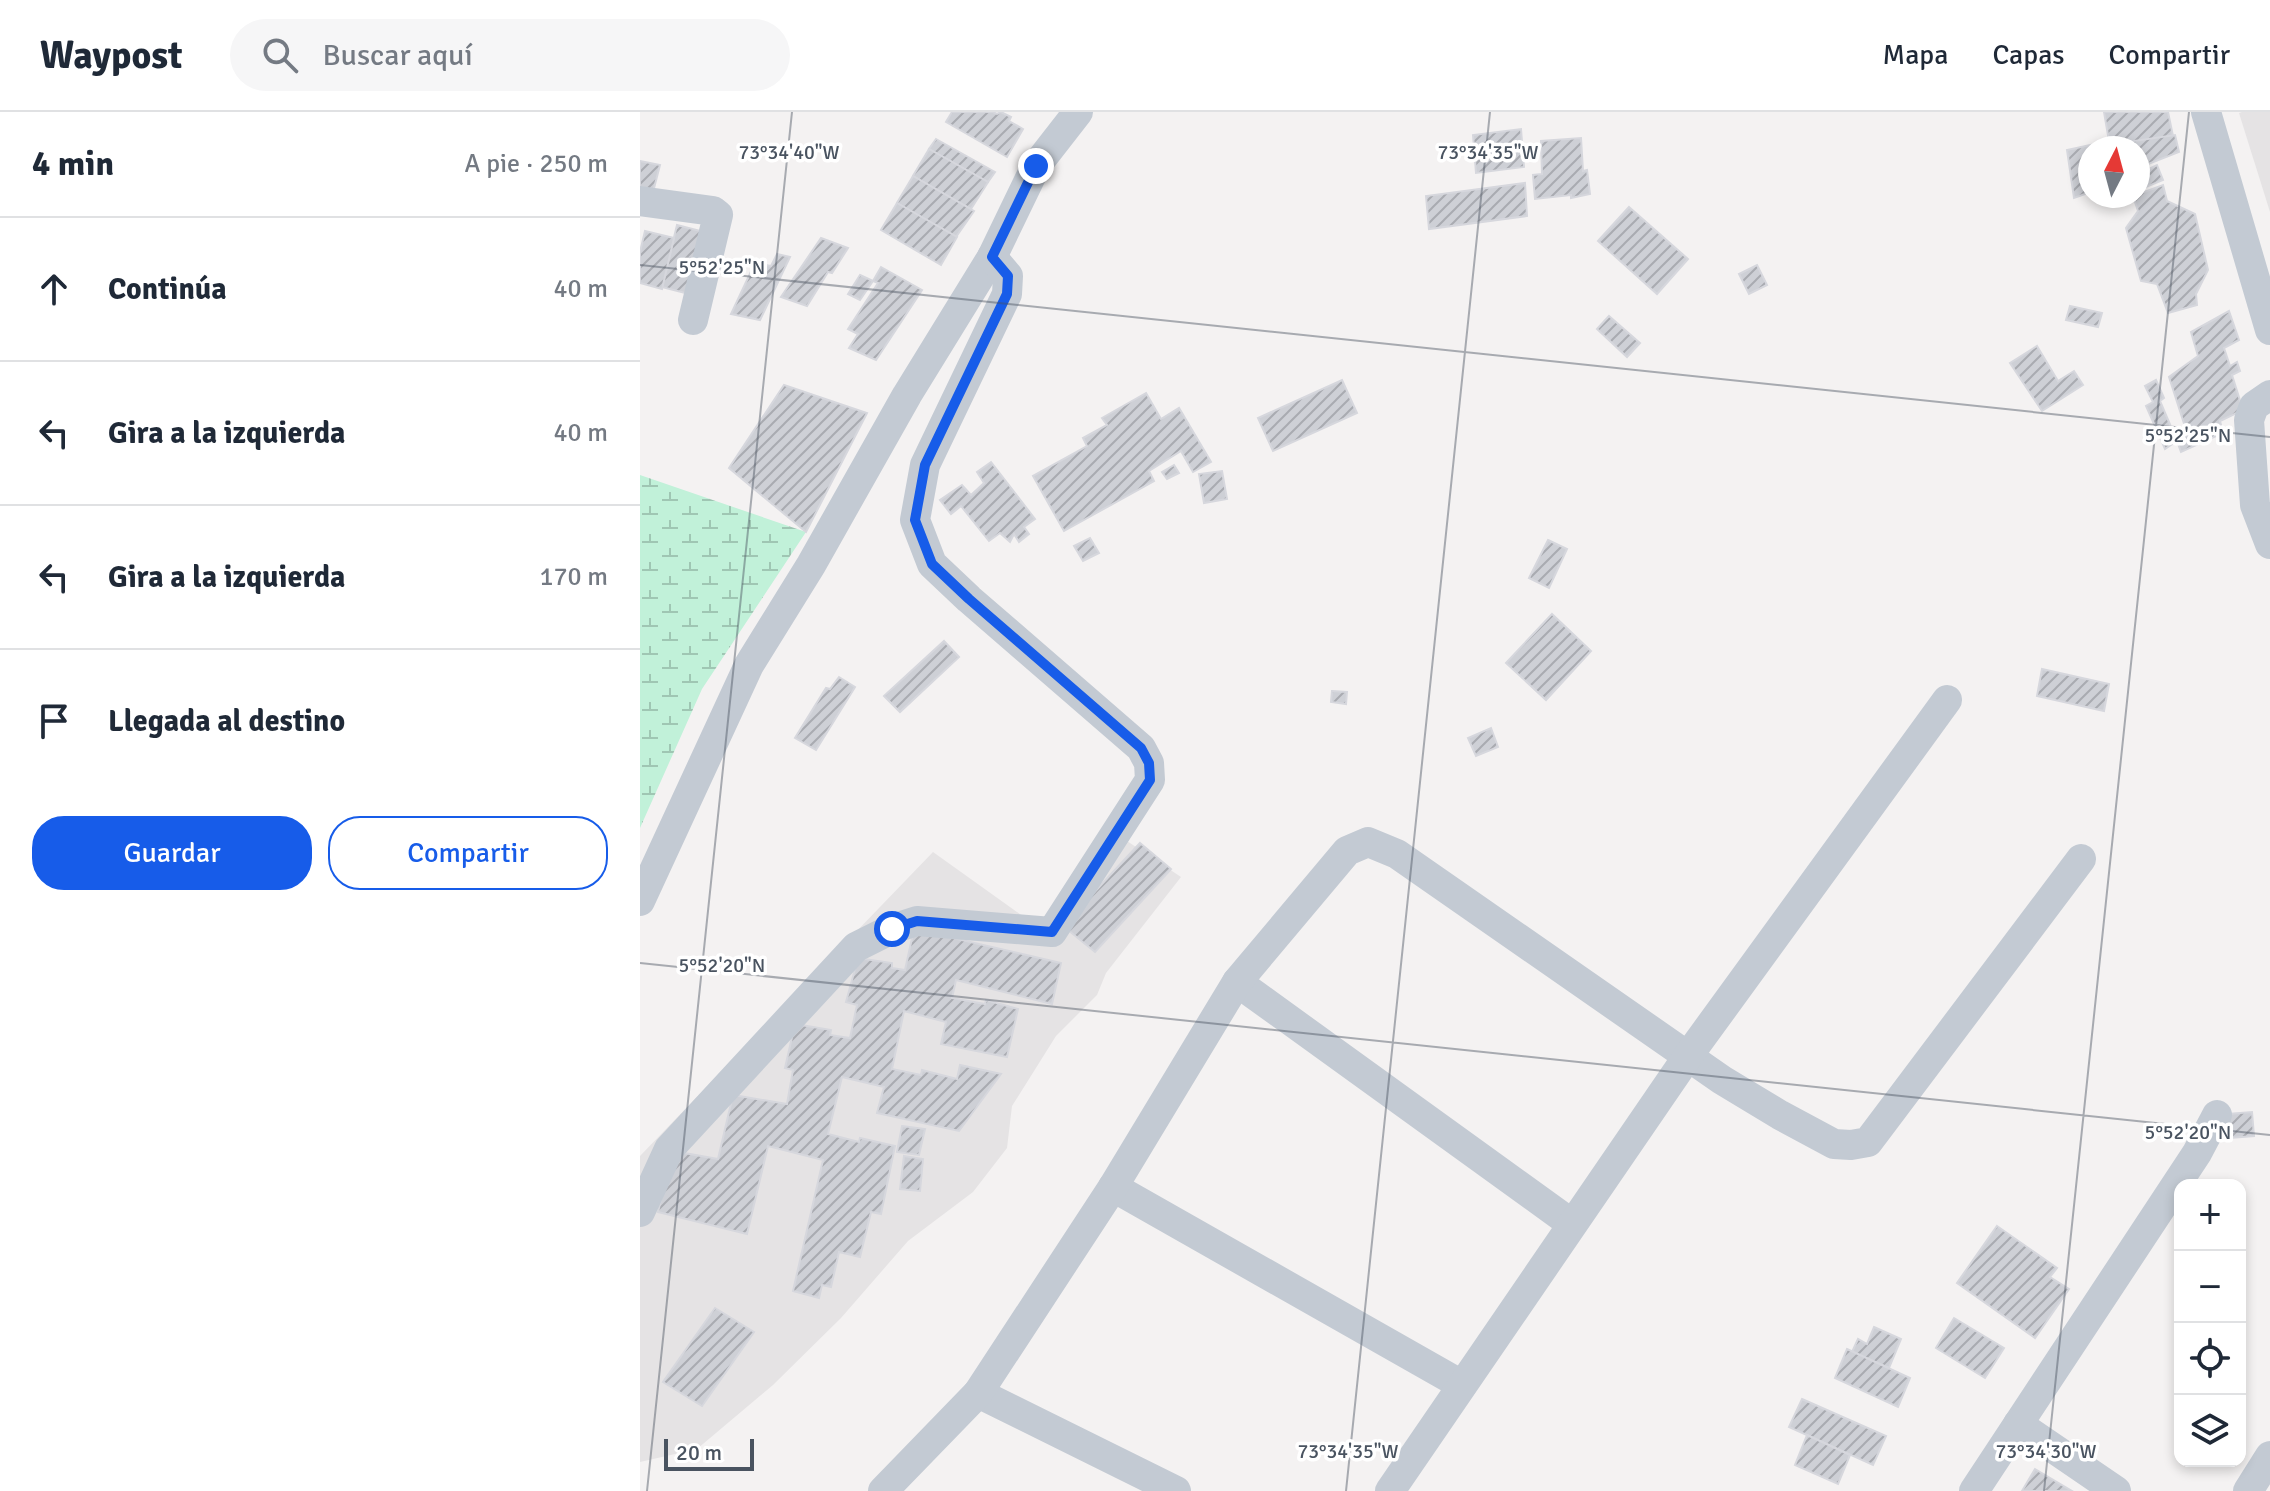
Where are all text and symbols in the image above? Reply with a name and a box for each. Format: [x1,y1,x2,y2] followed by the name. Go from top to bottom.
[230,19,790,91] search box
[40,32,182,79] text: Waypost
[258,33,302,77] icon: search
[322,37,473,74] text: Buscar aquí
[1883,38,1948,72] text: Mapa
[1992,38,2065,72] text: Capas
[2109,38,2230,72] text: Compartir
[2078,136,2150,208] north arrow
[738,140,840,165] text: 73°34'40"W
[1437,140,1539,165] text: 73°34'35"W
[32,143,114,185] text: 4 min
[465,148,608,180] text: A pie · 250 m
[1018,148,1054,184] route end
[679,255,765,280] text: 5°52'25"N
[32,267,76,311] icon: ahead
[108,271,227,308] text: Continúa
[553,273,608,305] text: 40 m
[32,411,76,455] icon: left
[108,415,345,452] text: Gira a la izquierda
[553,417,608,449] text: 40 m
[2145,423,2231,448] text: 5°52'25"N
[32,555,76,599] icon: left
[108,559,345,596] text: Gira a la izquierda
[539,561,608,593] text: 170 m
[32,699,76,743] icon: arrive
[108,703,345,740] text: Llegada al destino
[32,816,312,890] button: Guardar
[328,816,608,890] button: Compartir
[874,911,910,947] route start
[679,953,765,978] text: 5°52'20"N
[2145,1120,2231,1145] text: 5°52'20"N
[2174,1179,2246,1467] map controls
[2174,1179,2246,1251] button: +
[2174,1251,2246,1323] button: −
[2174,1323,2246,1395] button: locate
[2174,1395,2246,1467] button: layers
[664,1435,754,1471] scale bar
[676,1439,722,1466] text: 20 m
[1297,1439,1399,1464] text: 73°34'35"W
[1995,1439,2097,1464] text: 73°34'30"W

